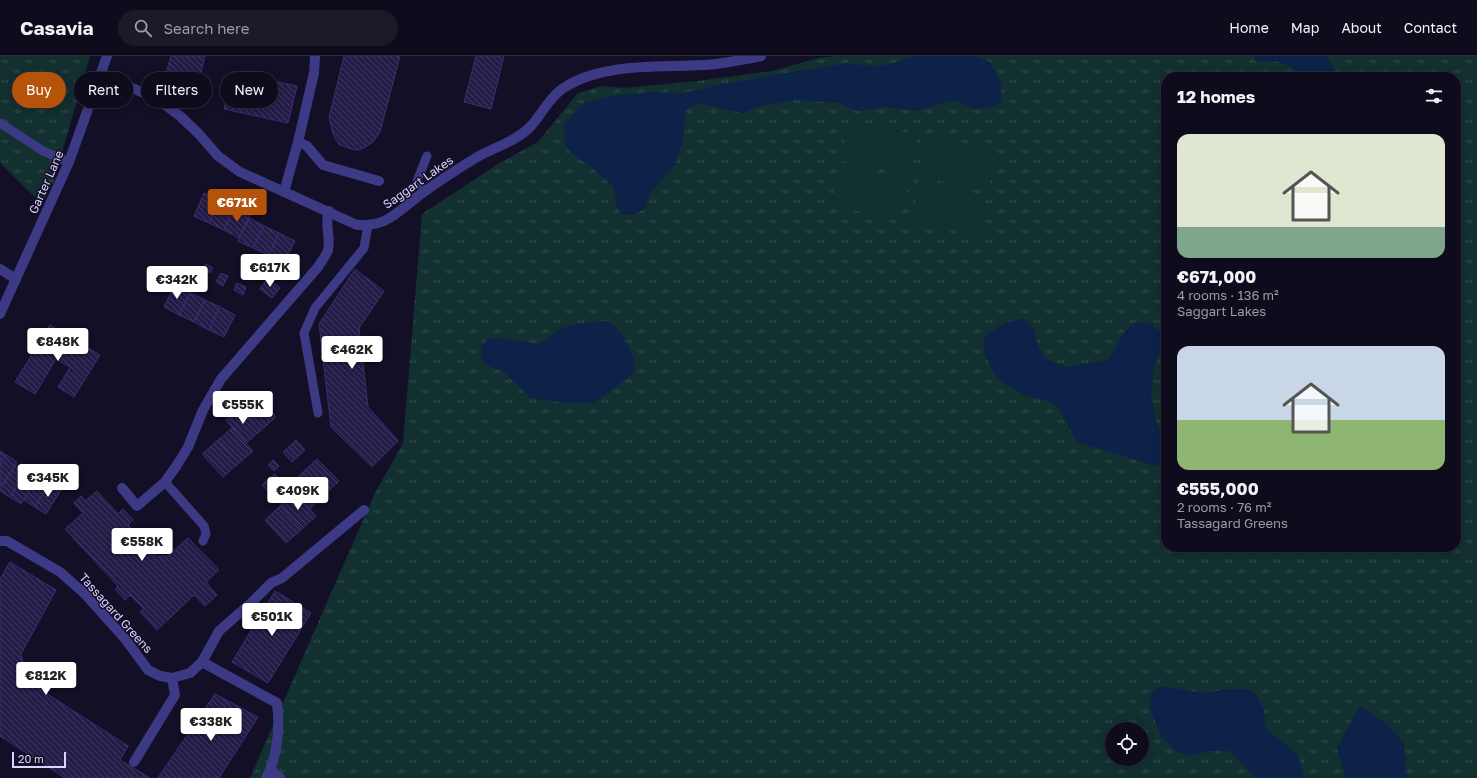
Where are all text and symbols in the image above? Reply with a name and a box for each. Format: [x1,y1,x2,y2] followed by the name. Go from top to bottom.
[118,10,398,46] search box
[20,16,94,39] text: Casavia
[132,17,154,39] icon: search
[164,19,249,37] text: Search here
[1229,19,1269,36] text: Home
[1291,19,1319,36] text: Map
[1341,19,1382,36] text: About
[1404,19,1457,36] text: Contact
[12,72,66,108] chip: Buy
[74,72,133,108] chip: Rent
[141,72,212,108] chip: Filters
[220,72,278,108] chip: New
[1423,85,1445,107] icon: filters
[1177,86,1255,107] text: 12 homes
[25,148,67,216] street label: Garter Lane
[380,152,456,212] street label: Saggart Lakes
[1275,160,1347,232] icon: home
[209,189,265,223] pin: €671K
[217,194,257,210] text: €671K
[242,254,298,288] pin: €617K
[250,259,290,275] text: €617K
[149,266,205,300] pin: €342K
[1177,266,1256,287] text: €671,000
[156,271,198,287] text: €342K
[1177,287,1279,303] text: 4 rooms · 136 m²
[1177,303,1266,319] text: Saggart Lakes
[30,328,86,362] pin: €848K
[36,333,80,349] text: €848K
[324,336,380,370] pin: €462K
[331,341,373,357] text: €462K
[1275,372,1347,444] icon: home
[215,391,271,425] pin: €555K
[222,396,264,412] text: €555K
[20,464,76,498] pin: €345K
[27,469,69,485] text: €345K
[270,477,326,511] pin: €409K
[1177,478,1259,499] text: €555,000
[276,482,320,498] text: €409K
[1177,499,1271,515] text: 2 rooms · 76 m²
[1177,515,1288,531] text: Tassagard Greens
[114,528,170,562] pin: €558K
[121,533,163,549] text: €558K
[76,570,156,656] street label: Tassagard Greens
[244,603,300,637] pin: €501K
[251,608,293,624] text: €501K
[18,662,74,696] pin: €812K
[25,667,67,683] text: €812K
[183,708,239,742] pin: €338K
[190,713,232,729] text: €338K
[1105,722,1149,766] map controls
[1105,722,1149,766] button: locate
[12,750,66,769] scale bar
[18,752,44,765] text: 20 m

